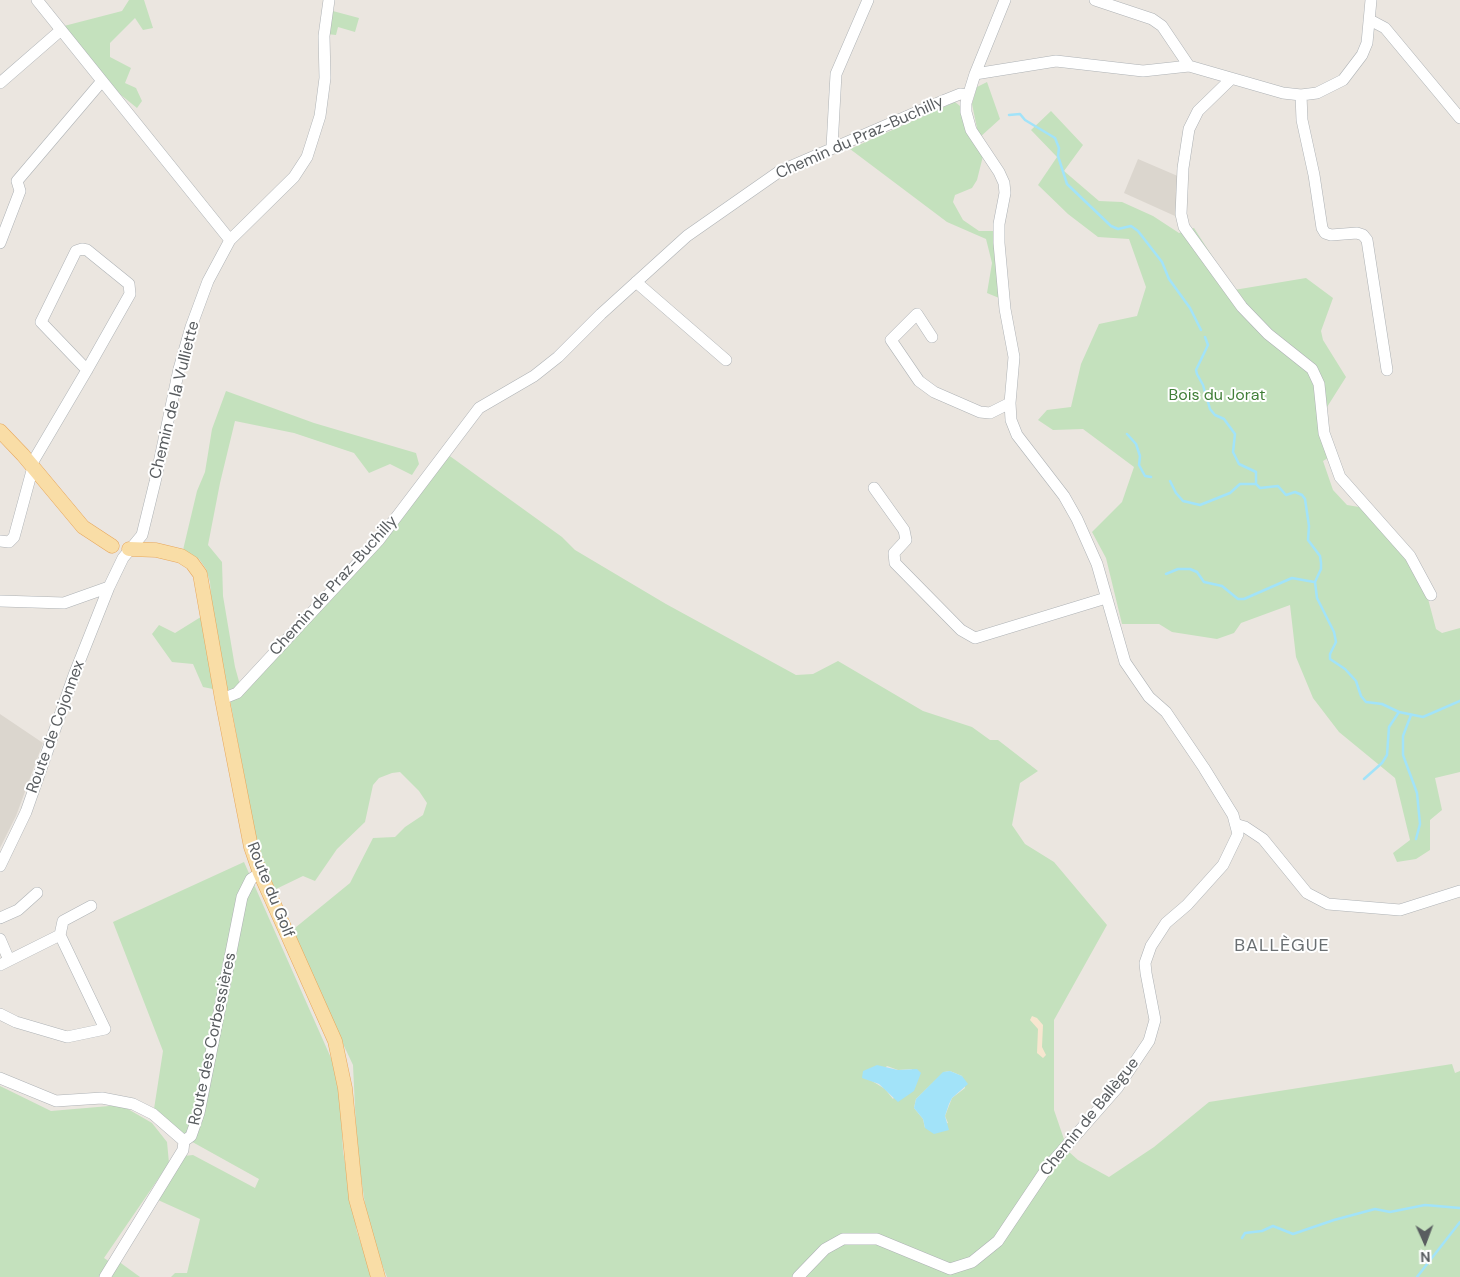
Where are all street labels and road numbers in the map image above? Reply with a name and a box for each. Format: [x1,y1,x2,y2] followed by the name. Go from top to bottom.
[773,92,947,184] street label: Chemin du Praz-Buchilly
[146,319,204,481] street label: Chemin de la Vulliette
[266,512,402,660] street label: Chemin de Praz-Buchilly
[23,658,89,796] street label: Route de Cojonnex
[242,840,298,940] street label: Route du Golf
[185,951,241,1127] street label: Route des Corbessières
[1036,1054,1144,1180] street label: Chemin de Ballègue

